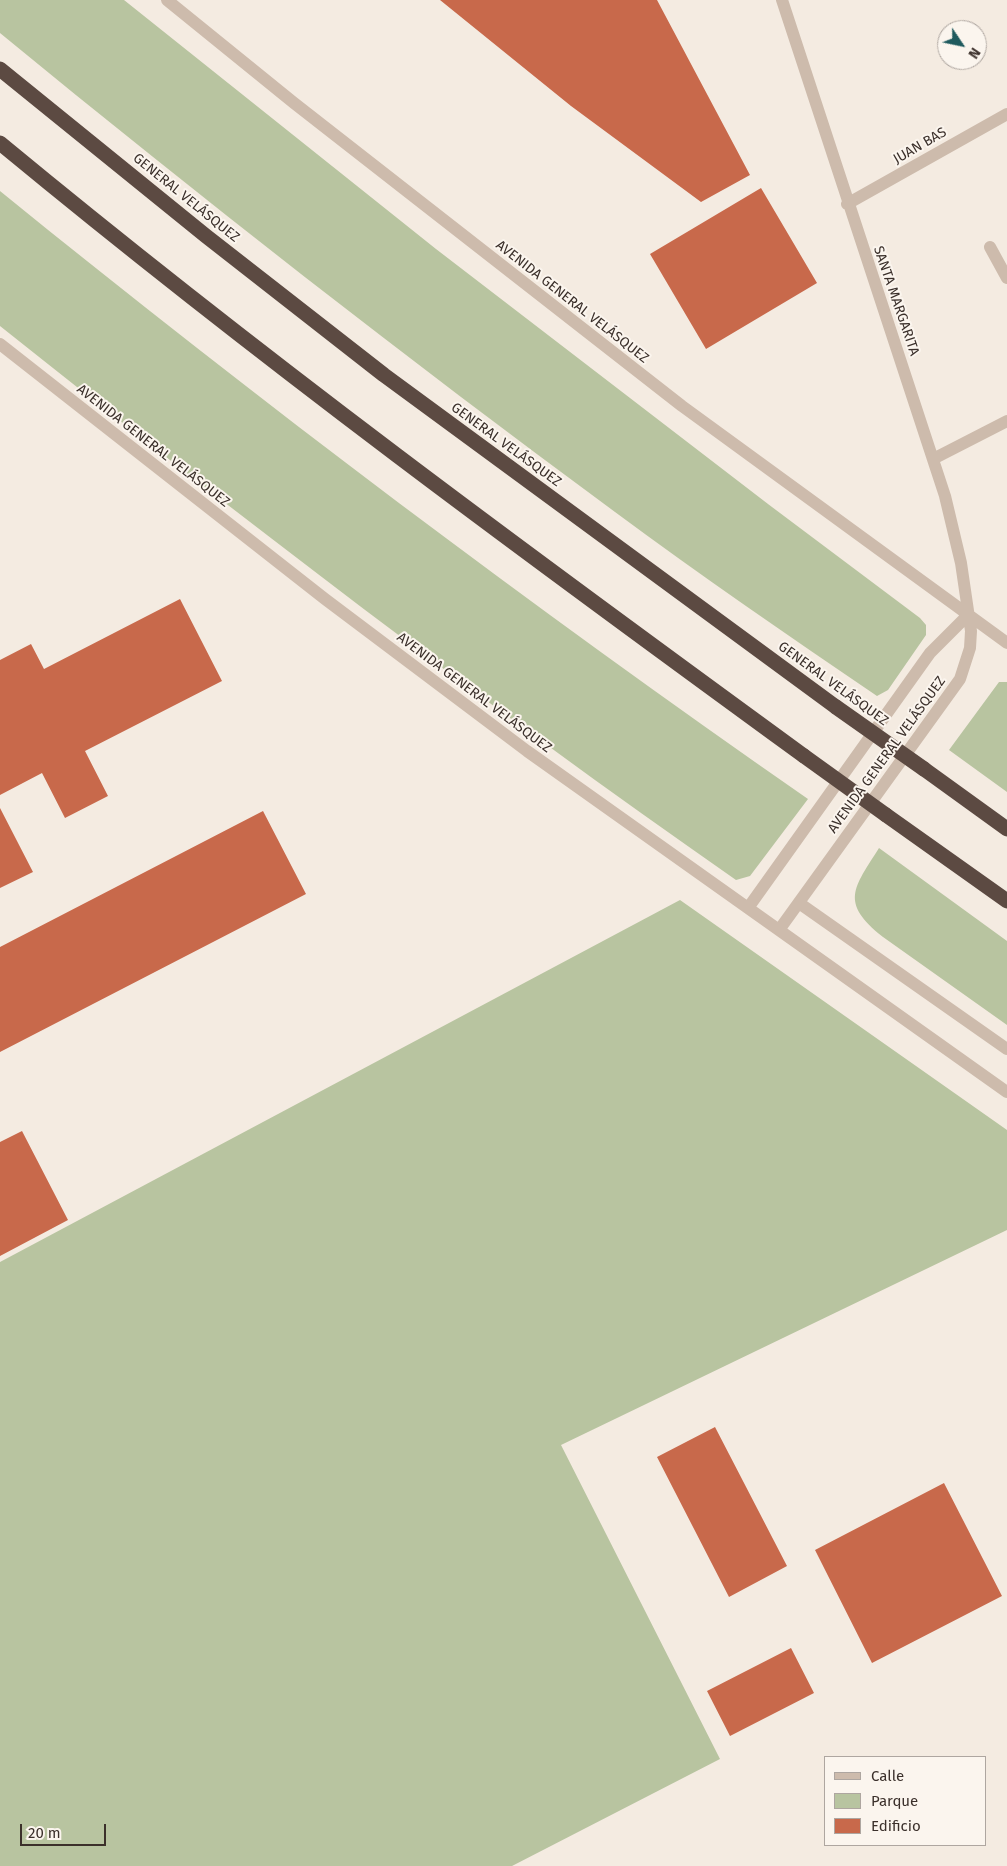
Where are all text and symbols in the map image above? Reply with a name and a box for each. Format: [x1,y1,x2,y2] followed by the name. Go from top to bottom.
[937,20,987,70] north arrow
[964,44,984,62] text: N
[890,124,950,168] street label: JUAN BAS
[129,150,243,246] street label: GENERAL VELÁSQUEZ
[492,237,652,367] street label: AVENIDA GENERAL VELÁSQUEZ
[869,244,923,358] street label: SANTA MARGARITA
[73,381,233,511] street label: AVENIDA GENERAL VELÁSQUEZ
[448,399,564,491] street label: GENERAL VELÁSQUEZ
[393,629,555,757] street label: AVENIDA GENERAL VELÁSQUEZ
[775,638,891,730] street label: GENERAL VELÁSQUEZ
[825,673,949,837] street label: AVENIDA GENERAL VELÁSQUEZ
[824,1756,987,1846] legend
[871,1767,904,1785] text: Calle
[871,1792,918,1810] text: Parque
[22,1814,109,1846] scale bar
[871,1817,921,1835] text: Edificio
[28,1824,61,1842] text: 20 m

